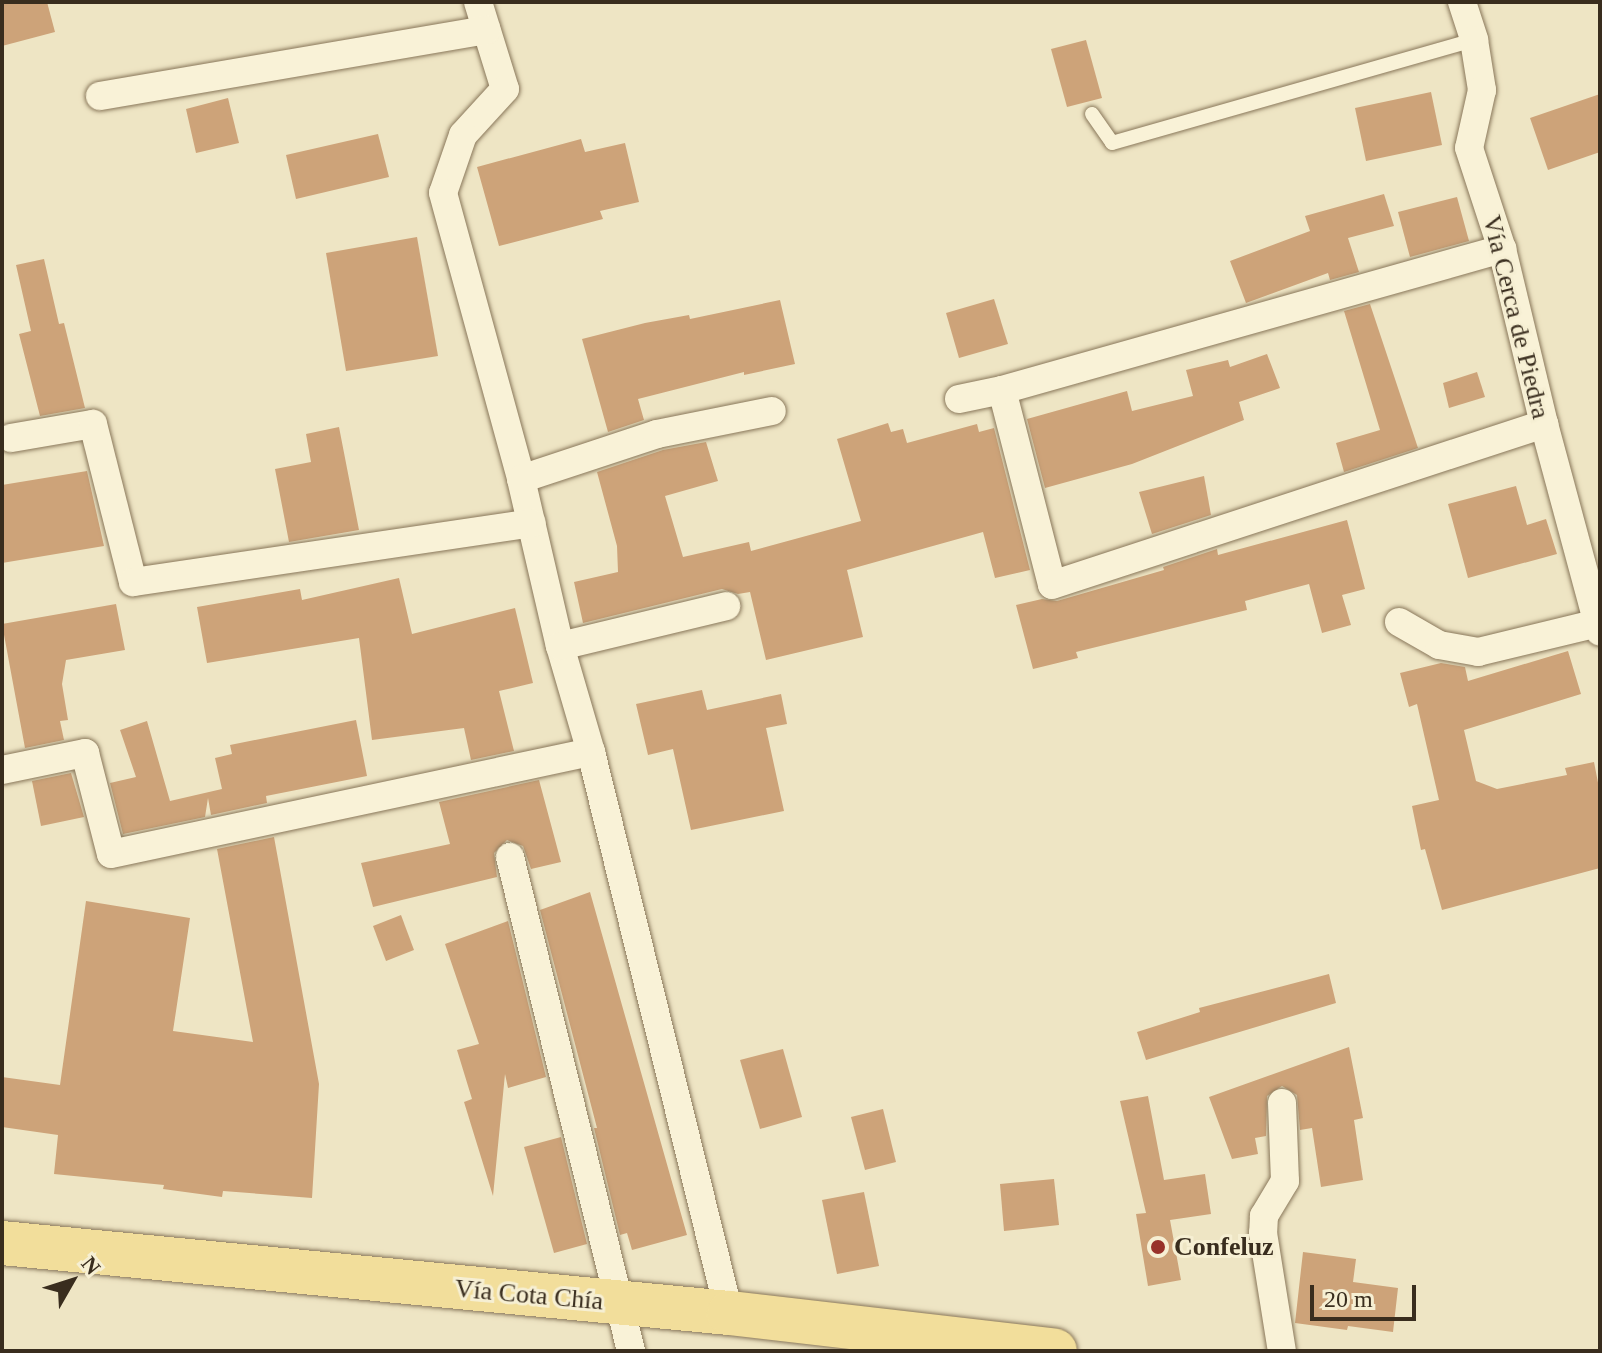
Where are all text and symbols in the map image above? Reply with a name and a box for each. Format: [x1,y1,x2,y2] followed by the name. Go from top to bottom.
[1476,212,1556,422] street label: Vía Cerca de Piedra
[1174,1231,1274,1263] place label: Confeluz
[1149,1238,1167,1256] marker: Confeluz
[32,1241,112,1321] north arrow
[76,1252,106,1280] text: N
[1314,1269,1420,1319] scale bar
[454,1273,604,1317] street label: Vía Cota Chía
[1324,1286,1373,1312] text: 20 m

